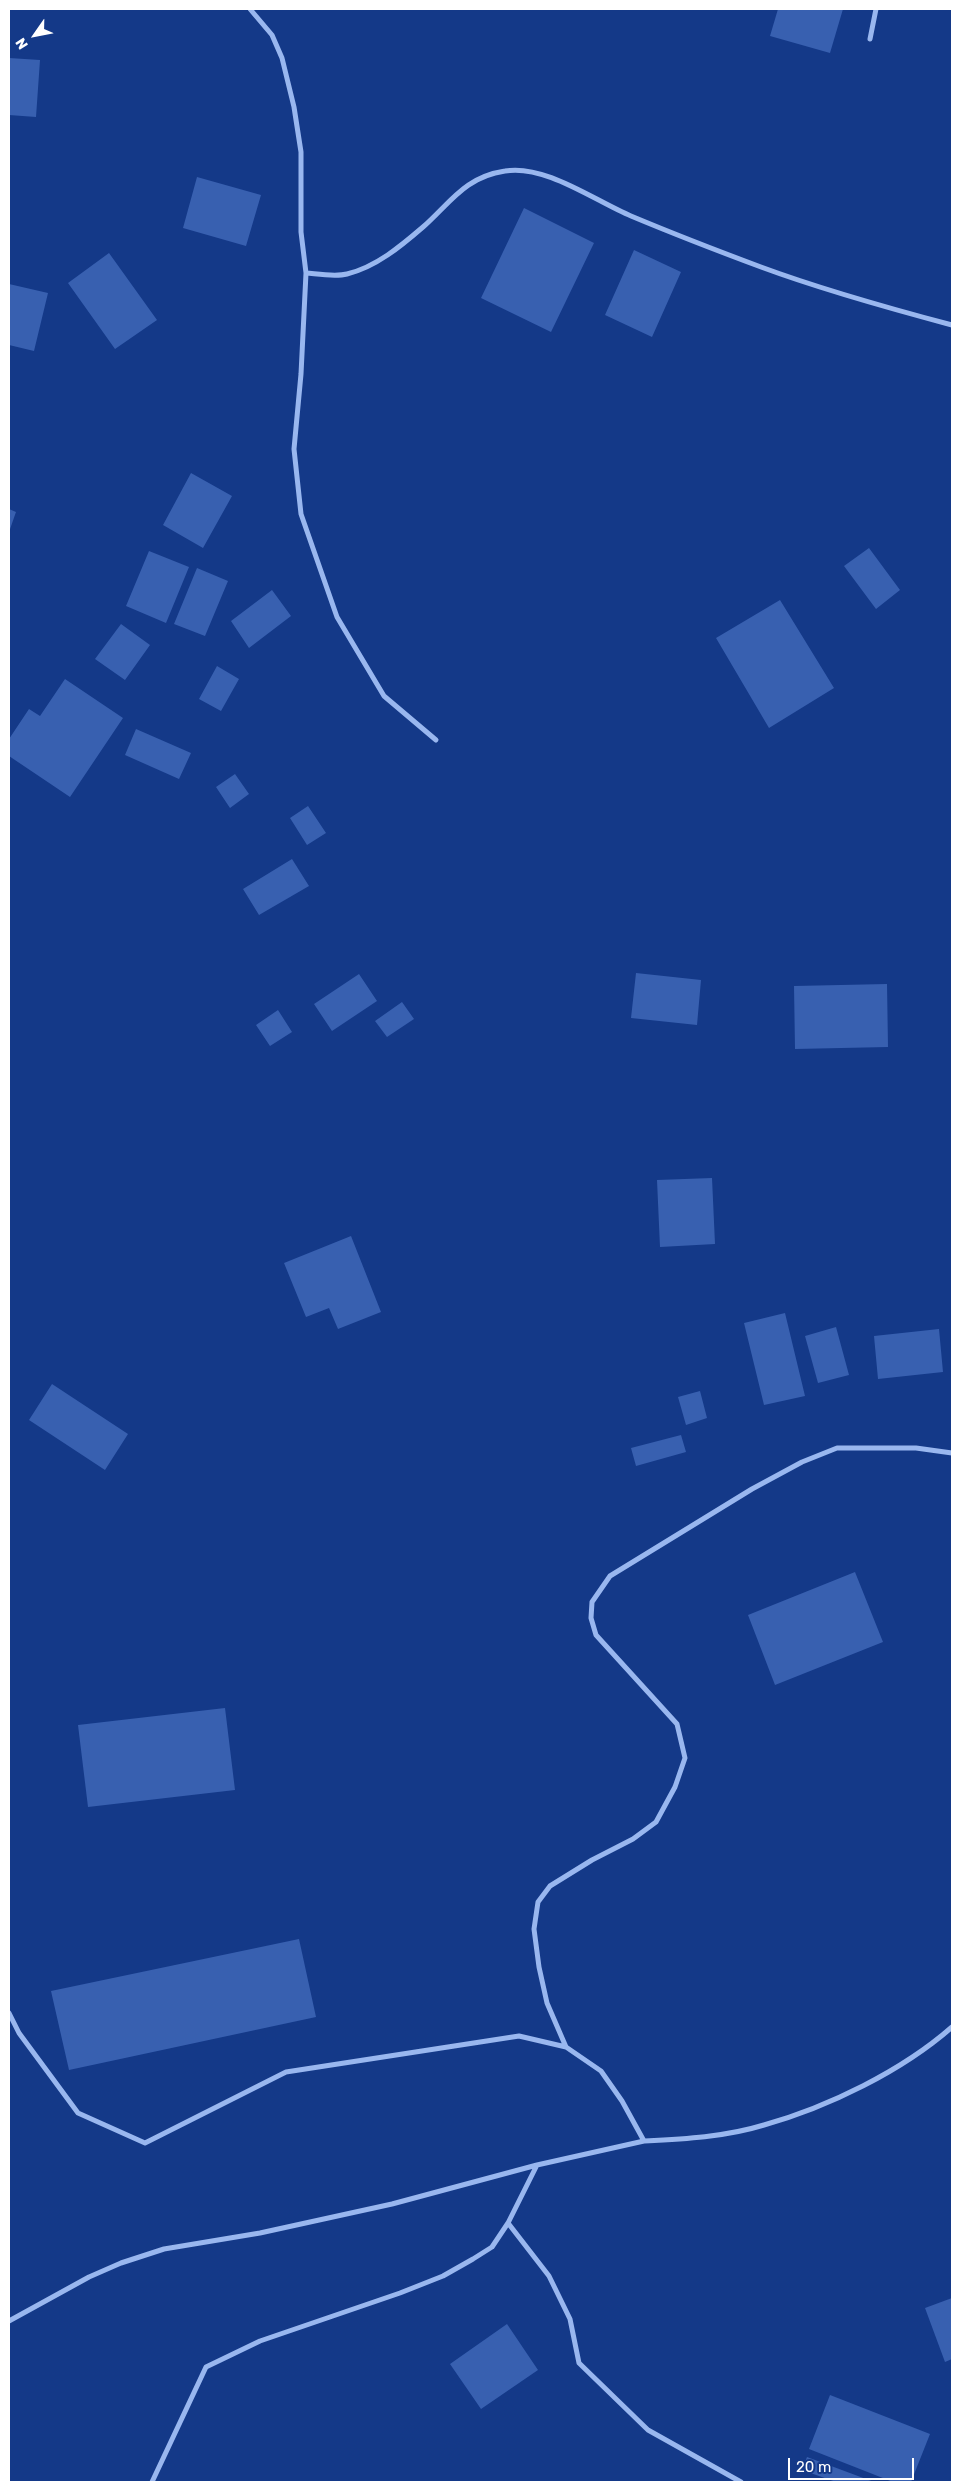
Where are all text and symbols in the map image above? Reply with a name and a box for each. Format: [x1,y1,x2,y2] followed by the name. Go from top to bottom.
[10,10,60,60] north arrow
[12,35,32,52] text: N
[791,2448,917,2480] scale bar
[796,2458,831,2476] text: 20 m

